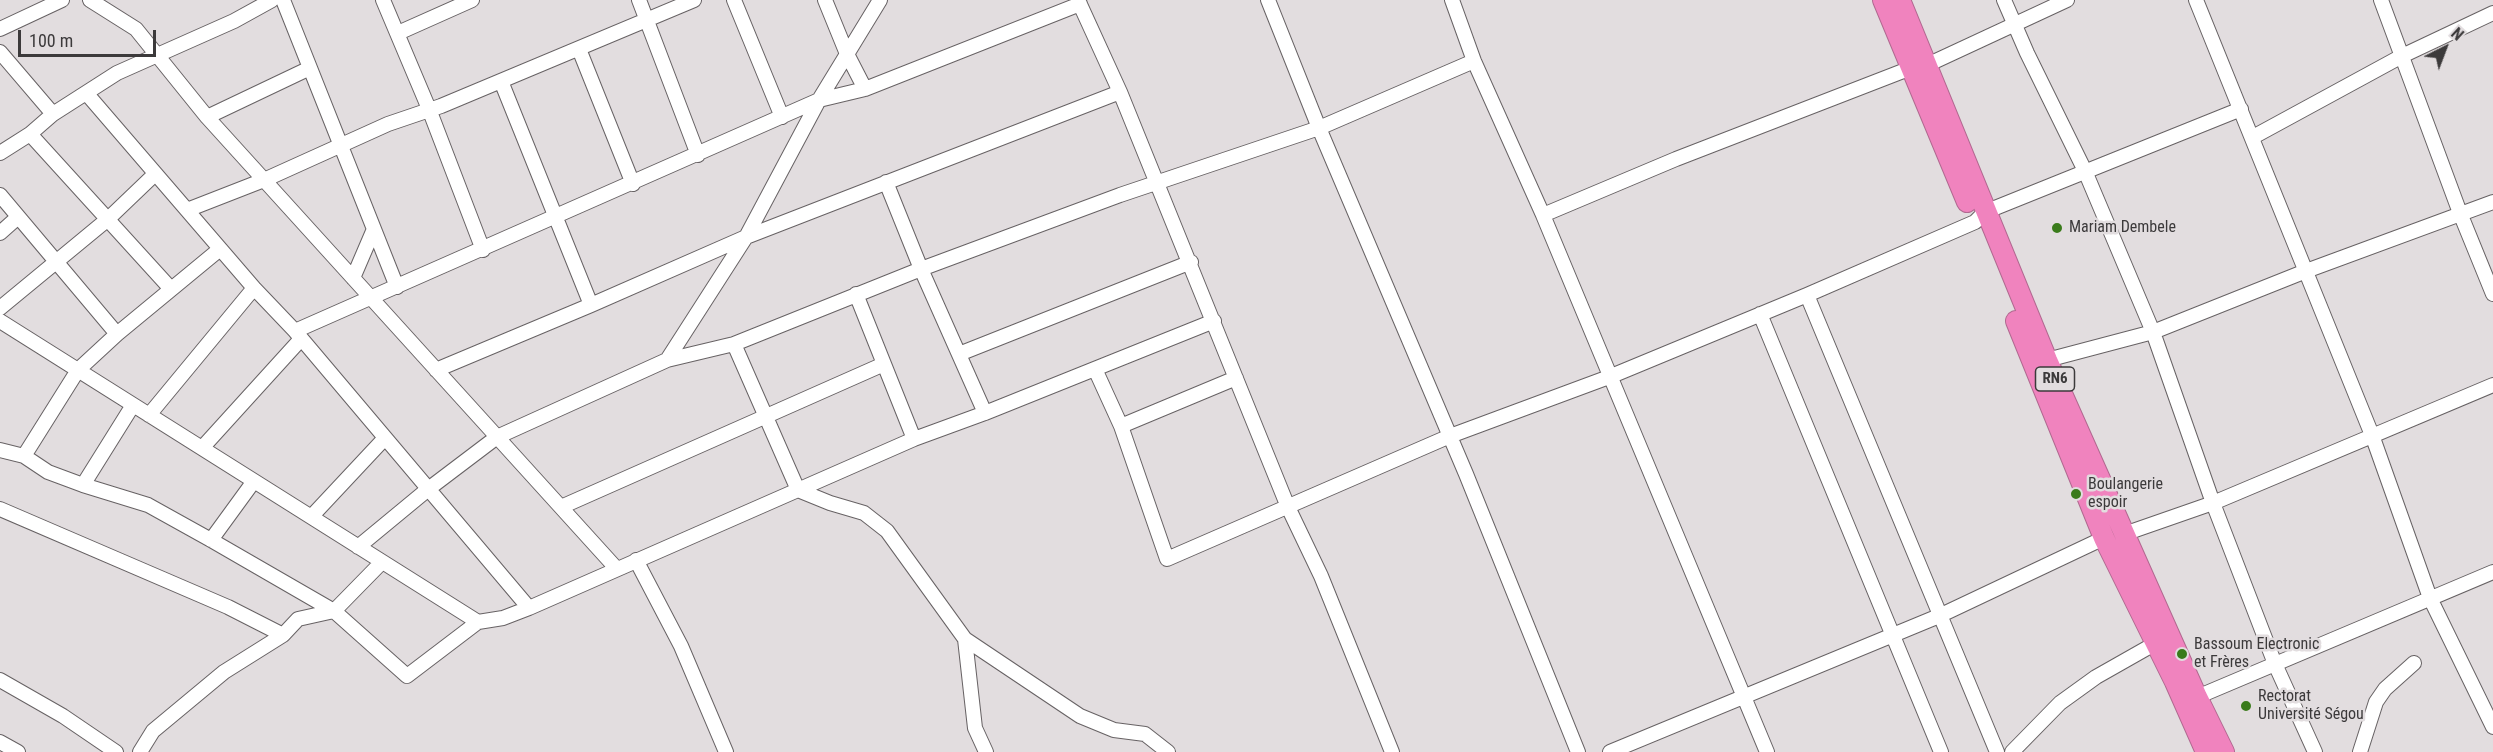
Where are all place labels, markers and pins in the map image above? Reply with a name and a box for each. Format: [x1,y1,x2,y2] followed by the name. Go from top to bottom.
[2069,218,2176,238] place label: Mariam Dembele
[2050,221,2064,235] marker: Mariam Dembele
[2088,475,2163,513] place label: Boulangerie espoir
[2069,487,2083,501] marker: Boulangerie espoir
[2194,635,2319,673] place label: Bassoum Electronic et Frères
[2175,647,2189,661] marker: Bassoum Electronic et Frères
[2258,687,2364,725] place label: Rectorat Université Ségou
[2239,699,2253,713] marker: Rectorat Université Ségou

